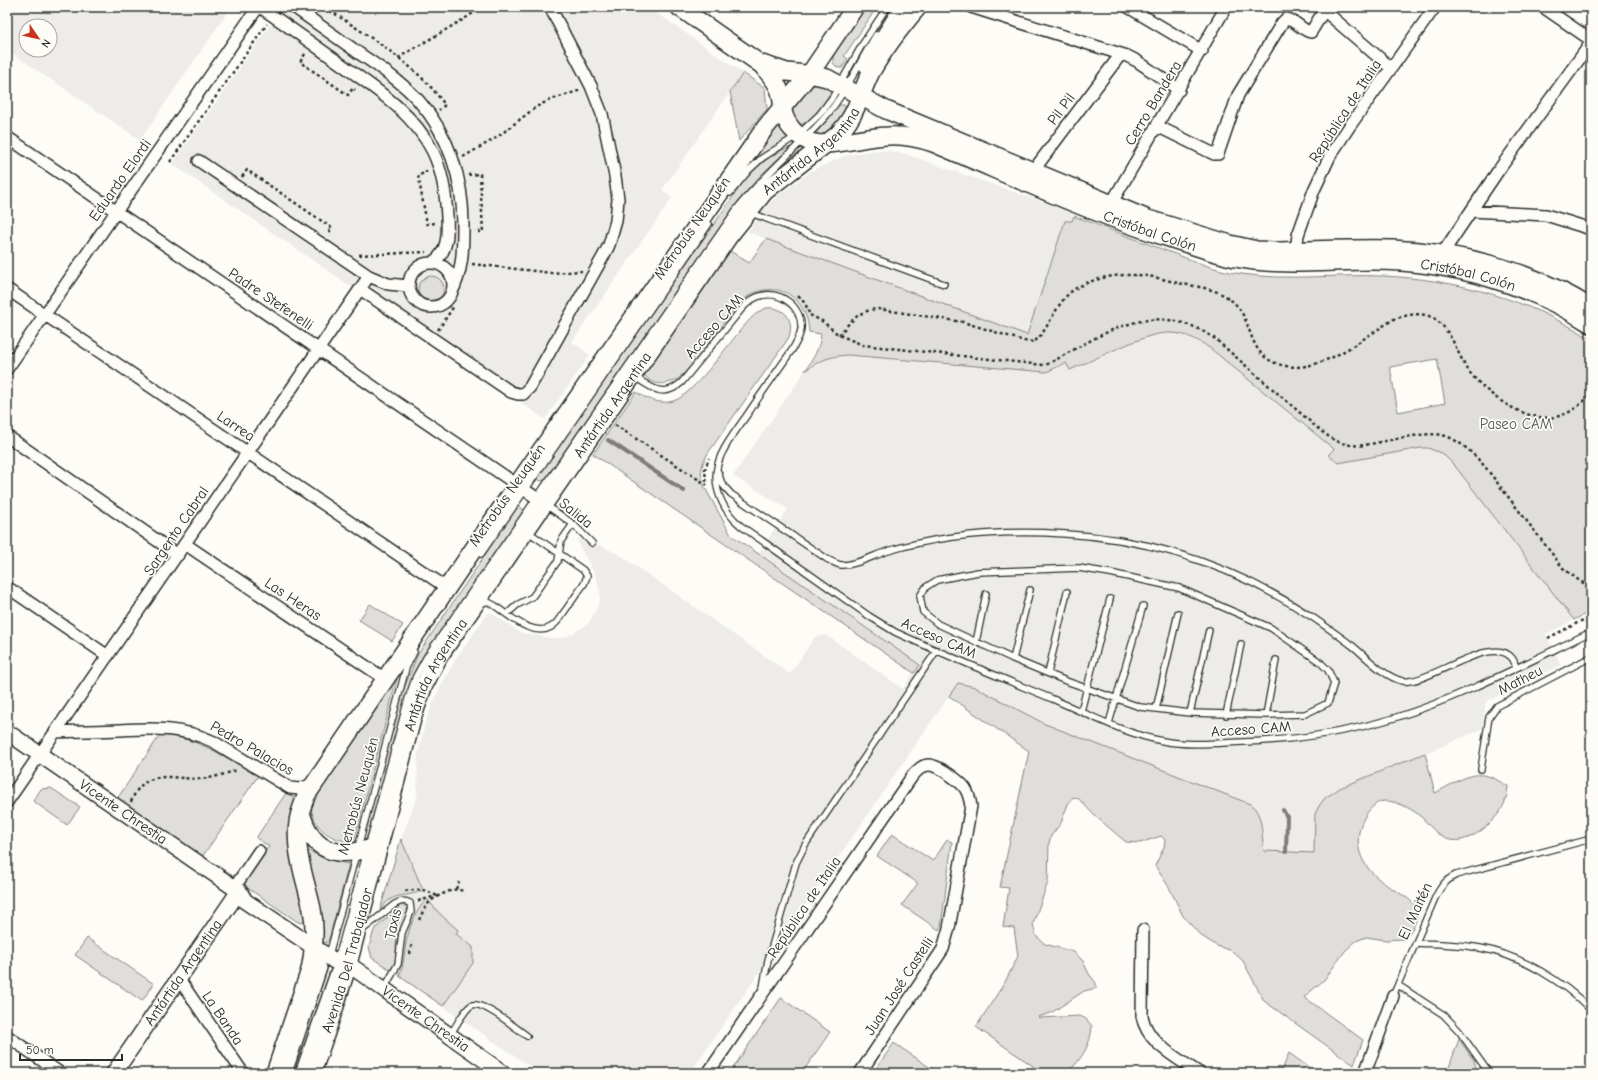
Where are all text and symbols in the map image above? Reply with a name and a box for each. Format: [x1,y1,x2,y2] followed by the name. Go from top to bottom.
[18,18,58,58] north arrow
[38,37,53,50] text: N
[1305,56,1385,166] street label: República de Italia
[1121,57,1185,149] street label: Cerro Bandera
[1043,90,1079,128] street label: Pil Pil
[759,105,864,199] street label: Antártida Argentina
[85,136,155,224] street label: Eduardo Elordi
[650,173,734,283] street label: Metrobús Neuquén
[1101,207,1199,255] street label: Cristóbal Colón
[1420,255,1518,295] street label: Cristóbal Colón
[225,264,317,334] street label: Padre Stefenelli
[681,290,747,362] street label: Acceso CAM
[570,348,655,461] street label: Antártida Argentina
[214,407,258,445] street label: Larrea
[1480,415,1552,433] park label: Paseo CAM
[465,440,549,550] street label: Metrobús Neuquén
[140,483,212,579] street label: Sargento Cabral
[555,494,597,532] street label: Salida
[261,574,325,624] street label: Las Heras
[899,613,979,663] street label: Acceso CAM
[400,615,471,733] street label: Antártida Argentina
[1495,661,1545,699] street label: Matheu
[207,717,297,779] street label: Pedro Palacios
[1210,717,1292,741] street label: Acceso CAM
[334,735,382,857] street label: Metrobús Neuquén
[76,775,171,848] street label: Vicente Chrestia
[763,853,845,961] street label: República de Italia
[1394,880,1436,942] street label: El Maitén
[317,886,376,1035] street label: Avenida Del Trabajador
[381,907,405,941] street label: Taxis
[140,916,226,1029] street label: Antártida Argentina
[861,933,937,1039] street label: Juan José Castelli
[378,982,473,1056] street label: Vicente Chrestia
[198,988,248,1048] street label: La Banda
[20,1036,122,1062] scale bar
[26,1043,54,1057] text: 50 m

